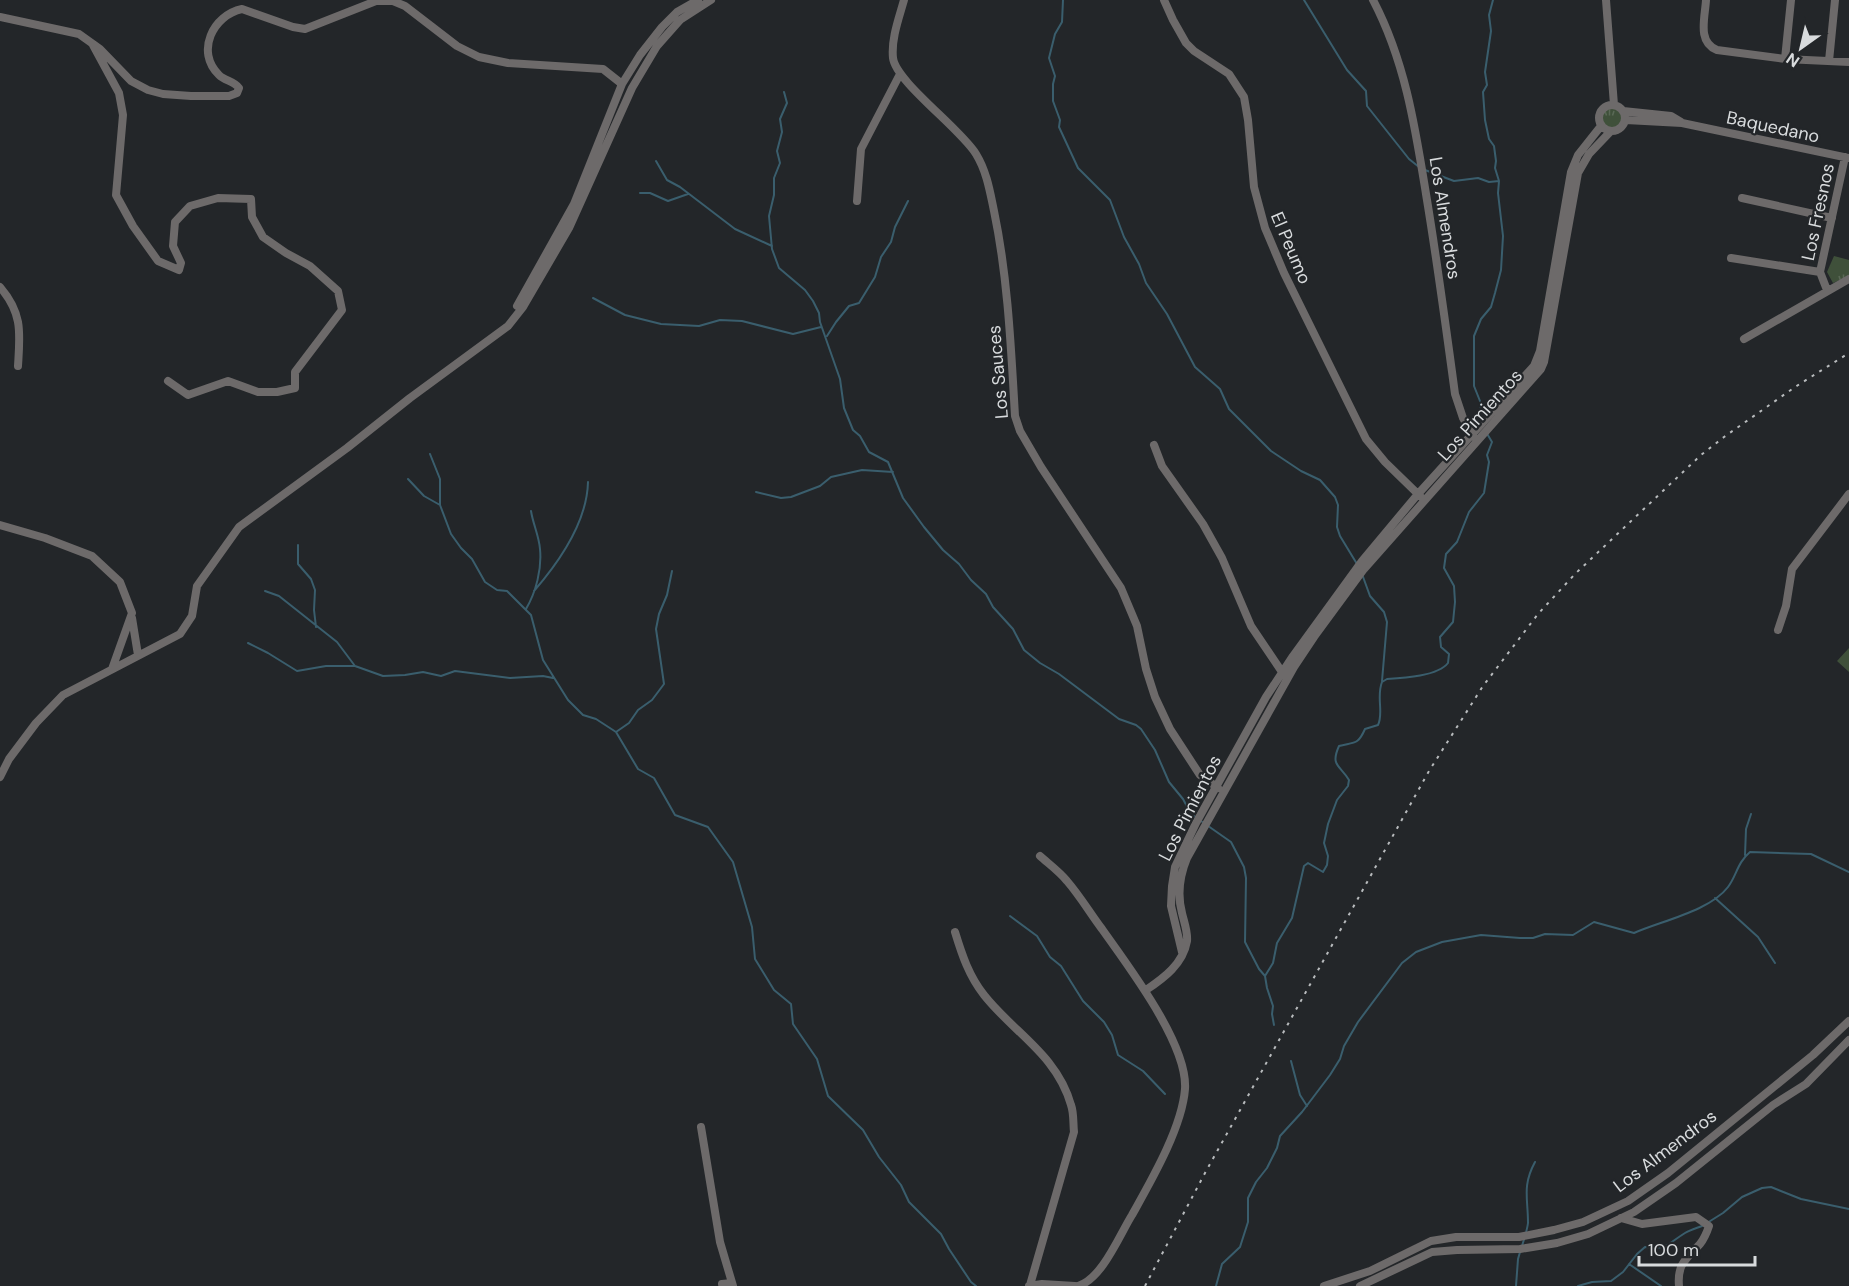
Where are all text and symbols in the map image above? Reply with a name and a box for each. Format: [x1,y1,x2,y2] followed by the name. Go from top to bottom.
[1771,18,1831,78] north arrow
[1782,48,1804,72] text: N
[1724,105,1822,149] street label: Baquedano
[1423,155,1467,281] street label: Los Almendros
[1796,161,1840,263] street label: Los Fresnos
[1265,208,1317,288] street label: El Peumo
[982,324,1014,420] street label: Los Sauces
[1432,364,1528,466] street label: Los Pimientos
[1153,751,1227,865] street label: Los Pimientos
[1608,1104,1722,1198] street label: Los Almendros
[1639,1229,1754,1267] scale bar
[1648,1238,1699,1262] text: 100 m

